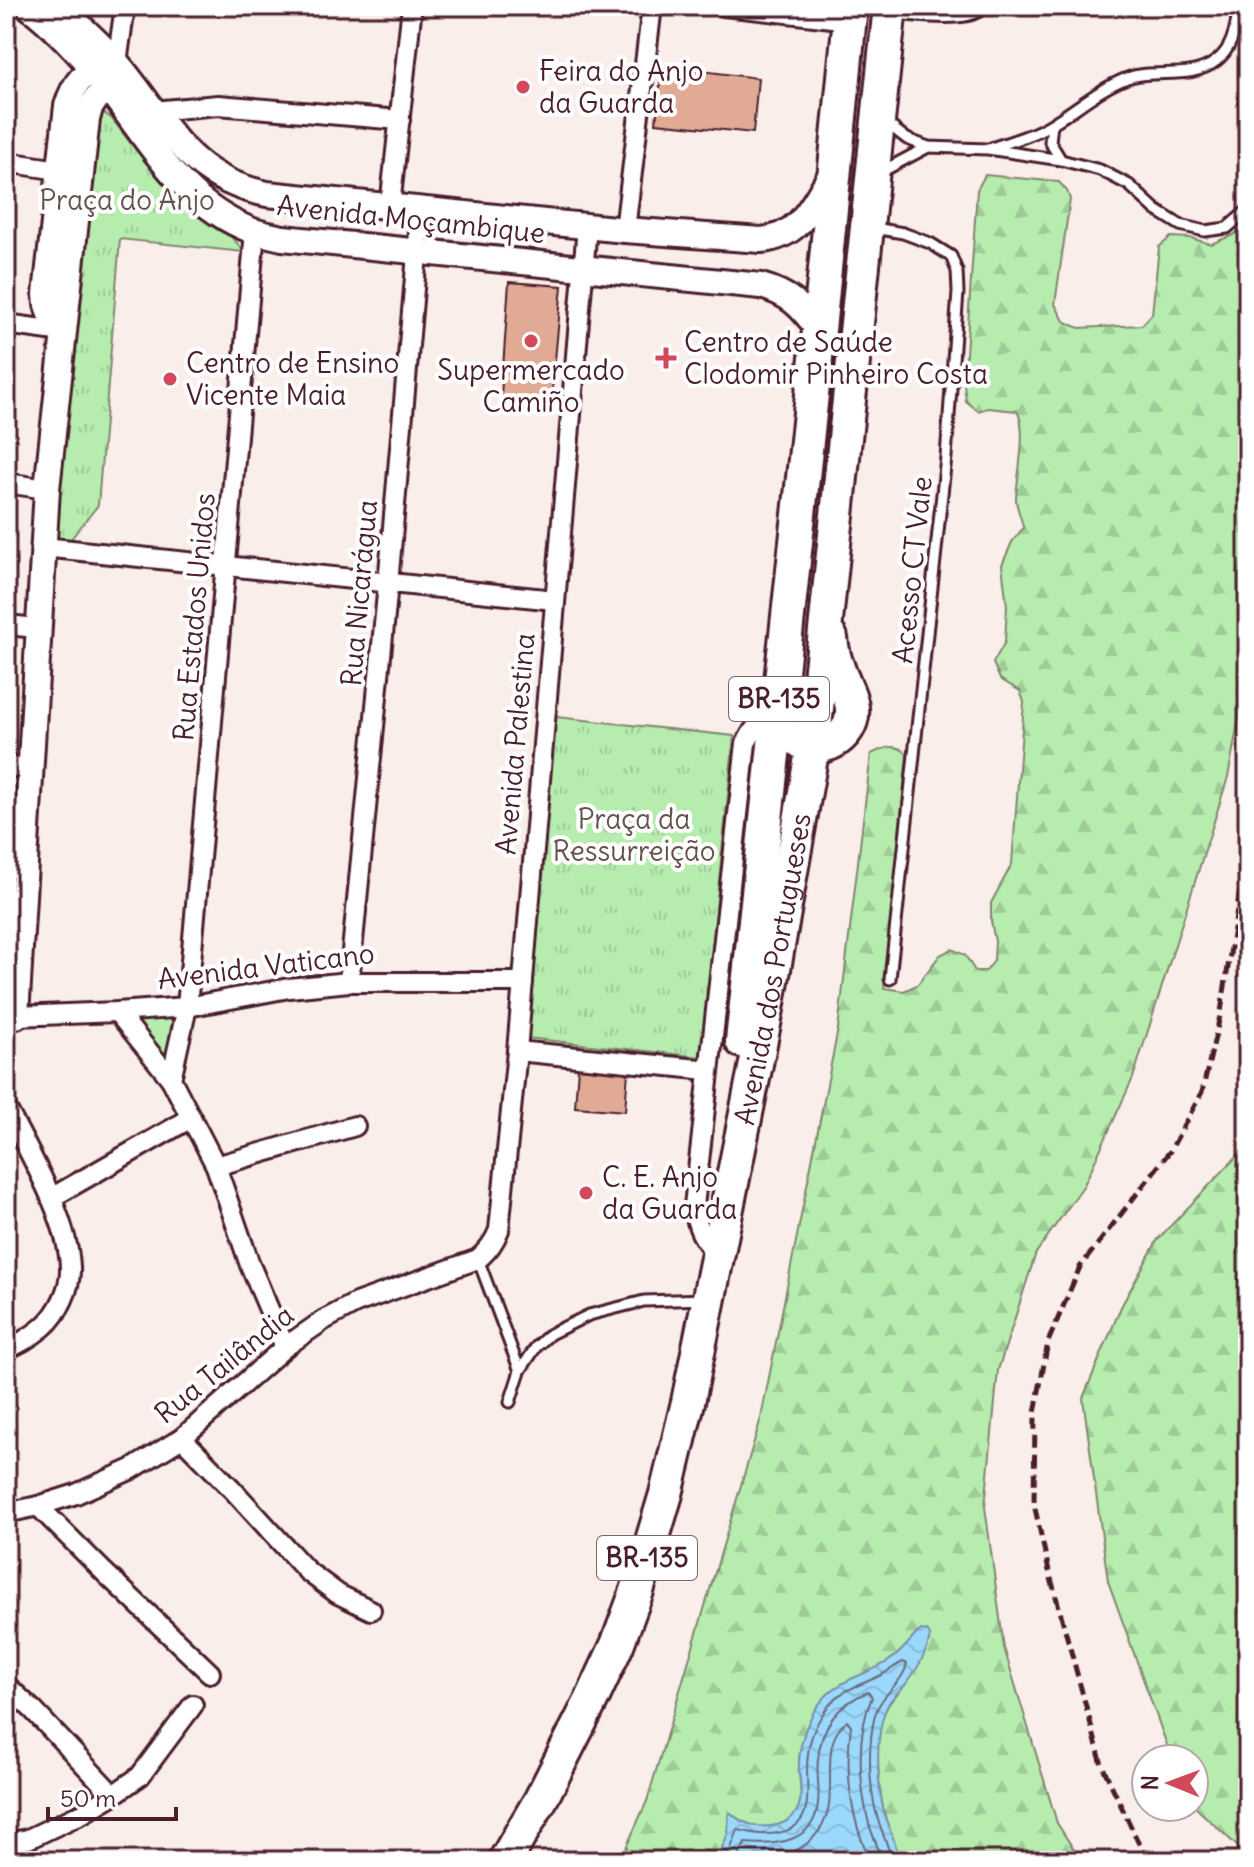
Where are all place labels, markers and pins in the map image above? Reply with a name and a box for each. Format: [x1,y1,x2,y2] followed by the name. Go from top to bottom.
[539,53,703,121] place label: Feira do Anjo da Guarda
[514,78,532,96] marker: Feira do Anjo da Guarda
[684,324,988,392] place label: Centro de Saúde Clodomir Pinheiro Costa
[522,332,540,350] marker: Supermercado Camiño
[186,345,399,413] place label: Centro de Ensino Vicente Maia
[655,347,677,369] marker: Centro de Saúde Clodomir Pinheiro Costa
[437,352,625,420] place label: Supermercado Camiño
[161,370,179,388] marker: Centro de Ensino Vicente Maia
[602,1159,737,1227] place label: C. E. Anjo da Guarda
[577,1184,595,1202] marker: C. E. Anjo da Guarda

